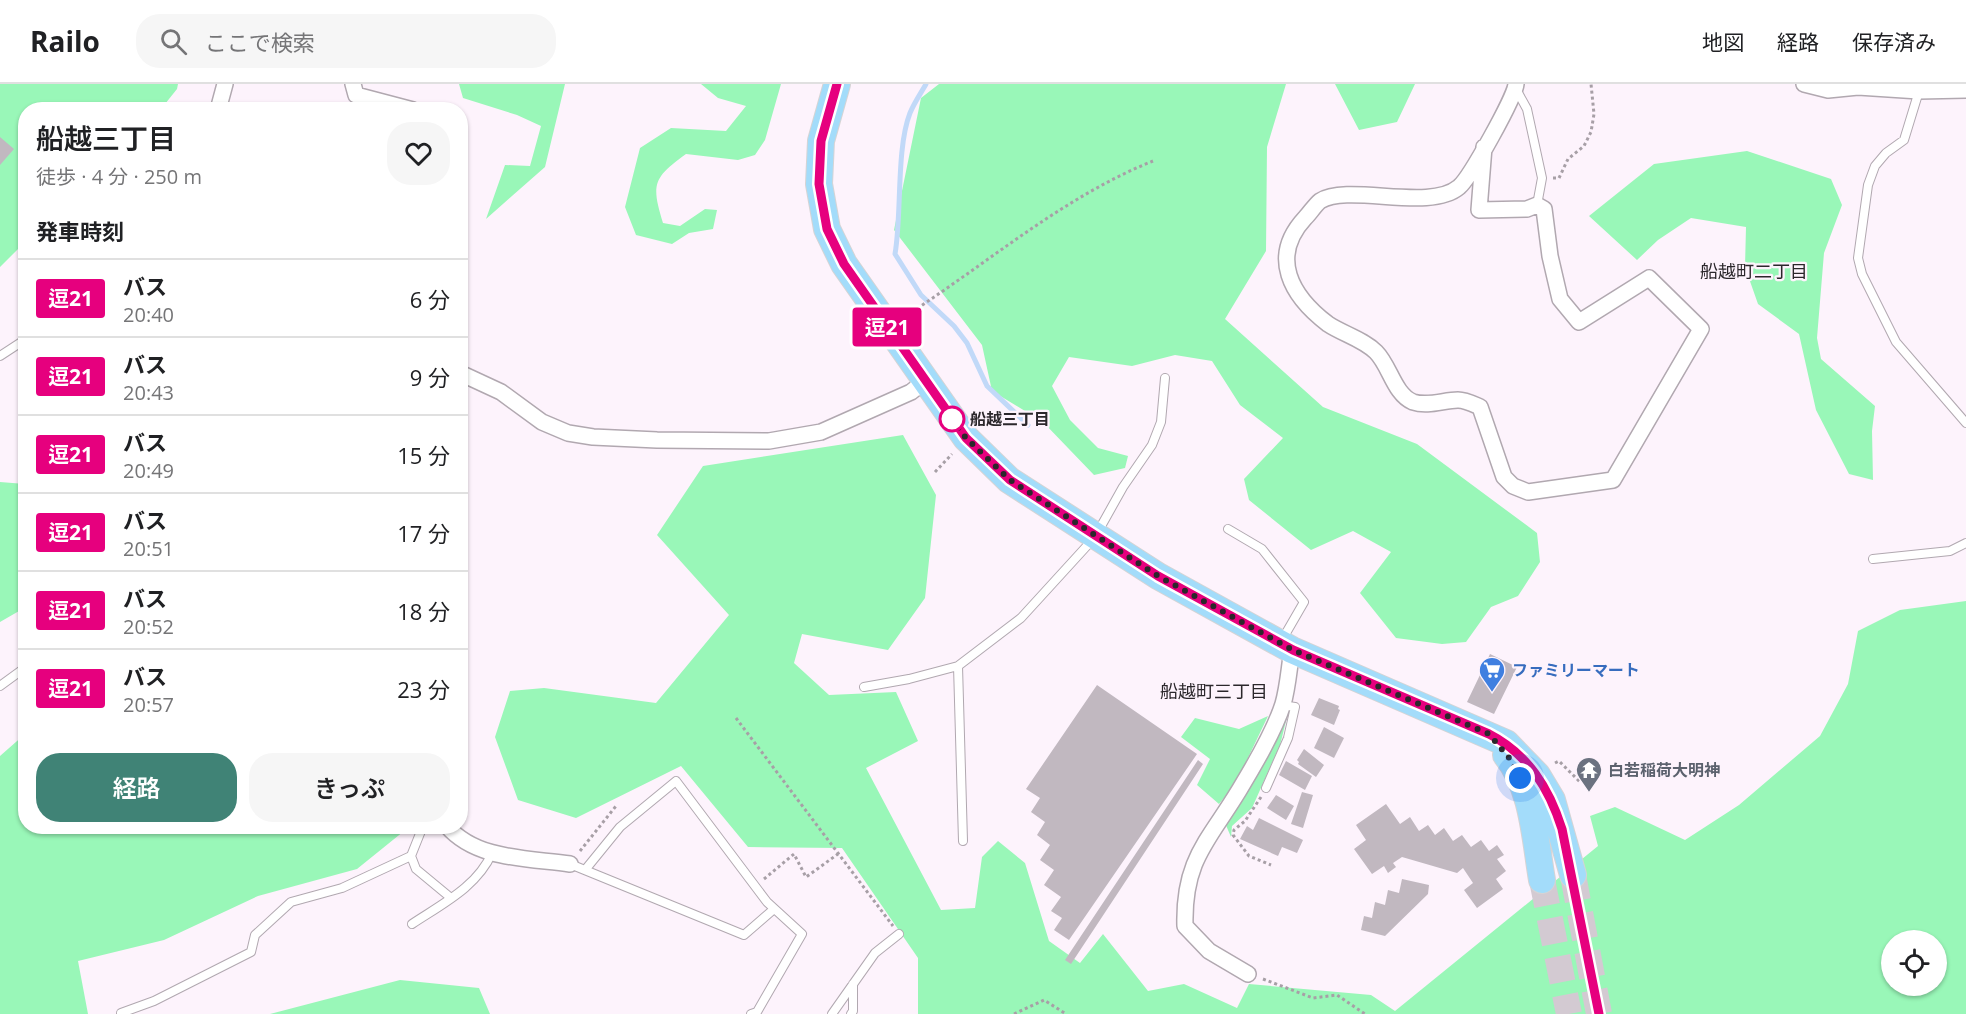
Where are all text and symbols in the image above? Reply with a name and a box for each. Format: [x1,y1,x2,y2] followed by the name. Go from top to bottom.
[136,14,556,68] search box
[30,22,100,60] text: Railo
[157,25,190,58] icon: search
[205,27,315,57] text: ここで検索
[1702,28,1744,56] text: 地図
[1777,28,1819,56] text: 経路
[1852,28,1936,56] text: 保存済み
[36,119,176,157] text: 船越三丁目
[387,122,450,185] button: heart
[36,163,202,190] text: 徒歩 · 4 分 · 250 m
[36,216,124,246] text: 発車時刻
[1700,259,1808,283] district label: 船越町二丁目
[123,271,167,301] text: バス
[48,284,93,312] text: 逗21
[410,284,450,314] text: 6 分
[123,301,174,328] text: 20:40
[852,308,922,346] line badge: 逗21
[864,313,910,341] text: 逗21
[123,349,167,379] text: バス
[48,362,93,390] text: 逗21
[410,362,450,392] text: 9 分
[123,379,174,406] text: 20:43
[939,406,965,432] marker: 船越三丁目
[970,408,1050,430] place label: 船越三丁目
[123,427,167,457] text: バス
[48,440,93,468] text: 逗21
[397,440,450,470] text: 15 分
[123,457,174,484] text: 20:49
[123,505,167,535] text: バス
[48,518,93,546] text: 逗21
[397,518,450,548] text: 17 分
[123,535,174,562] text: 20:51
[123,583,167,613] text: バス
[48,596,93,624] text: 逗21
[397,596,450,626] text: 18 分
[123,613,174,640] text: 20:52
[1477,655,1507,693] supermarket icon: ファミリーマート
[1512,659,1640,681] place label: ファミリーマート
[123,661,167,691] text: バス
[48,674,93,702] text: 逗21
[397,674,450,704] text: 23 分
[1160,679,1268,703] district label: 船越町三丁目
[123,691,174,718] text: 20:57
[36,753,237,822] button: 経路
[249,753,450,822] button: きっぷ
[1574,755,1604,793] temple icon: 白若稲荷大明神
[1608,759,1720,781] place label: 白若稲荷大明神
[1505,763,1535,793] your location
[1881,930,1947,996] map controls
[1881,930,1947,996] button: locate

